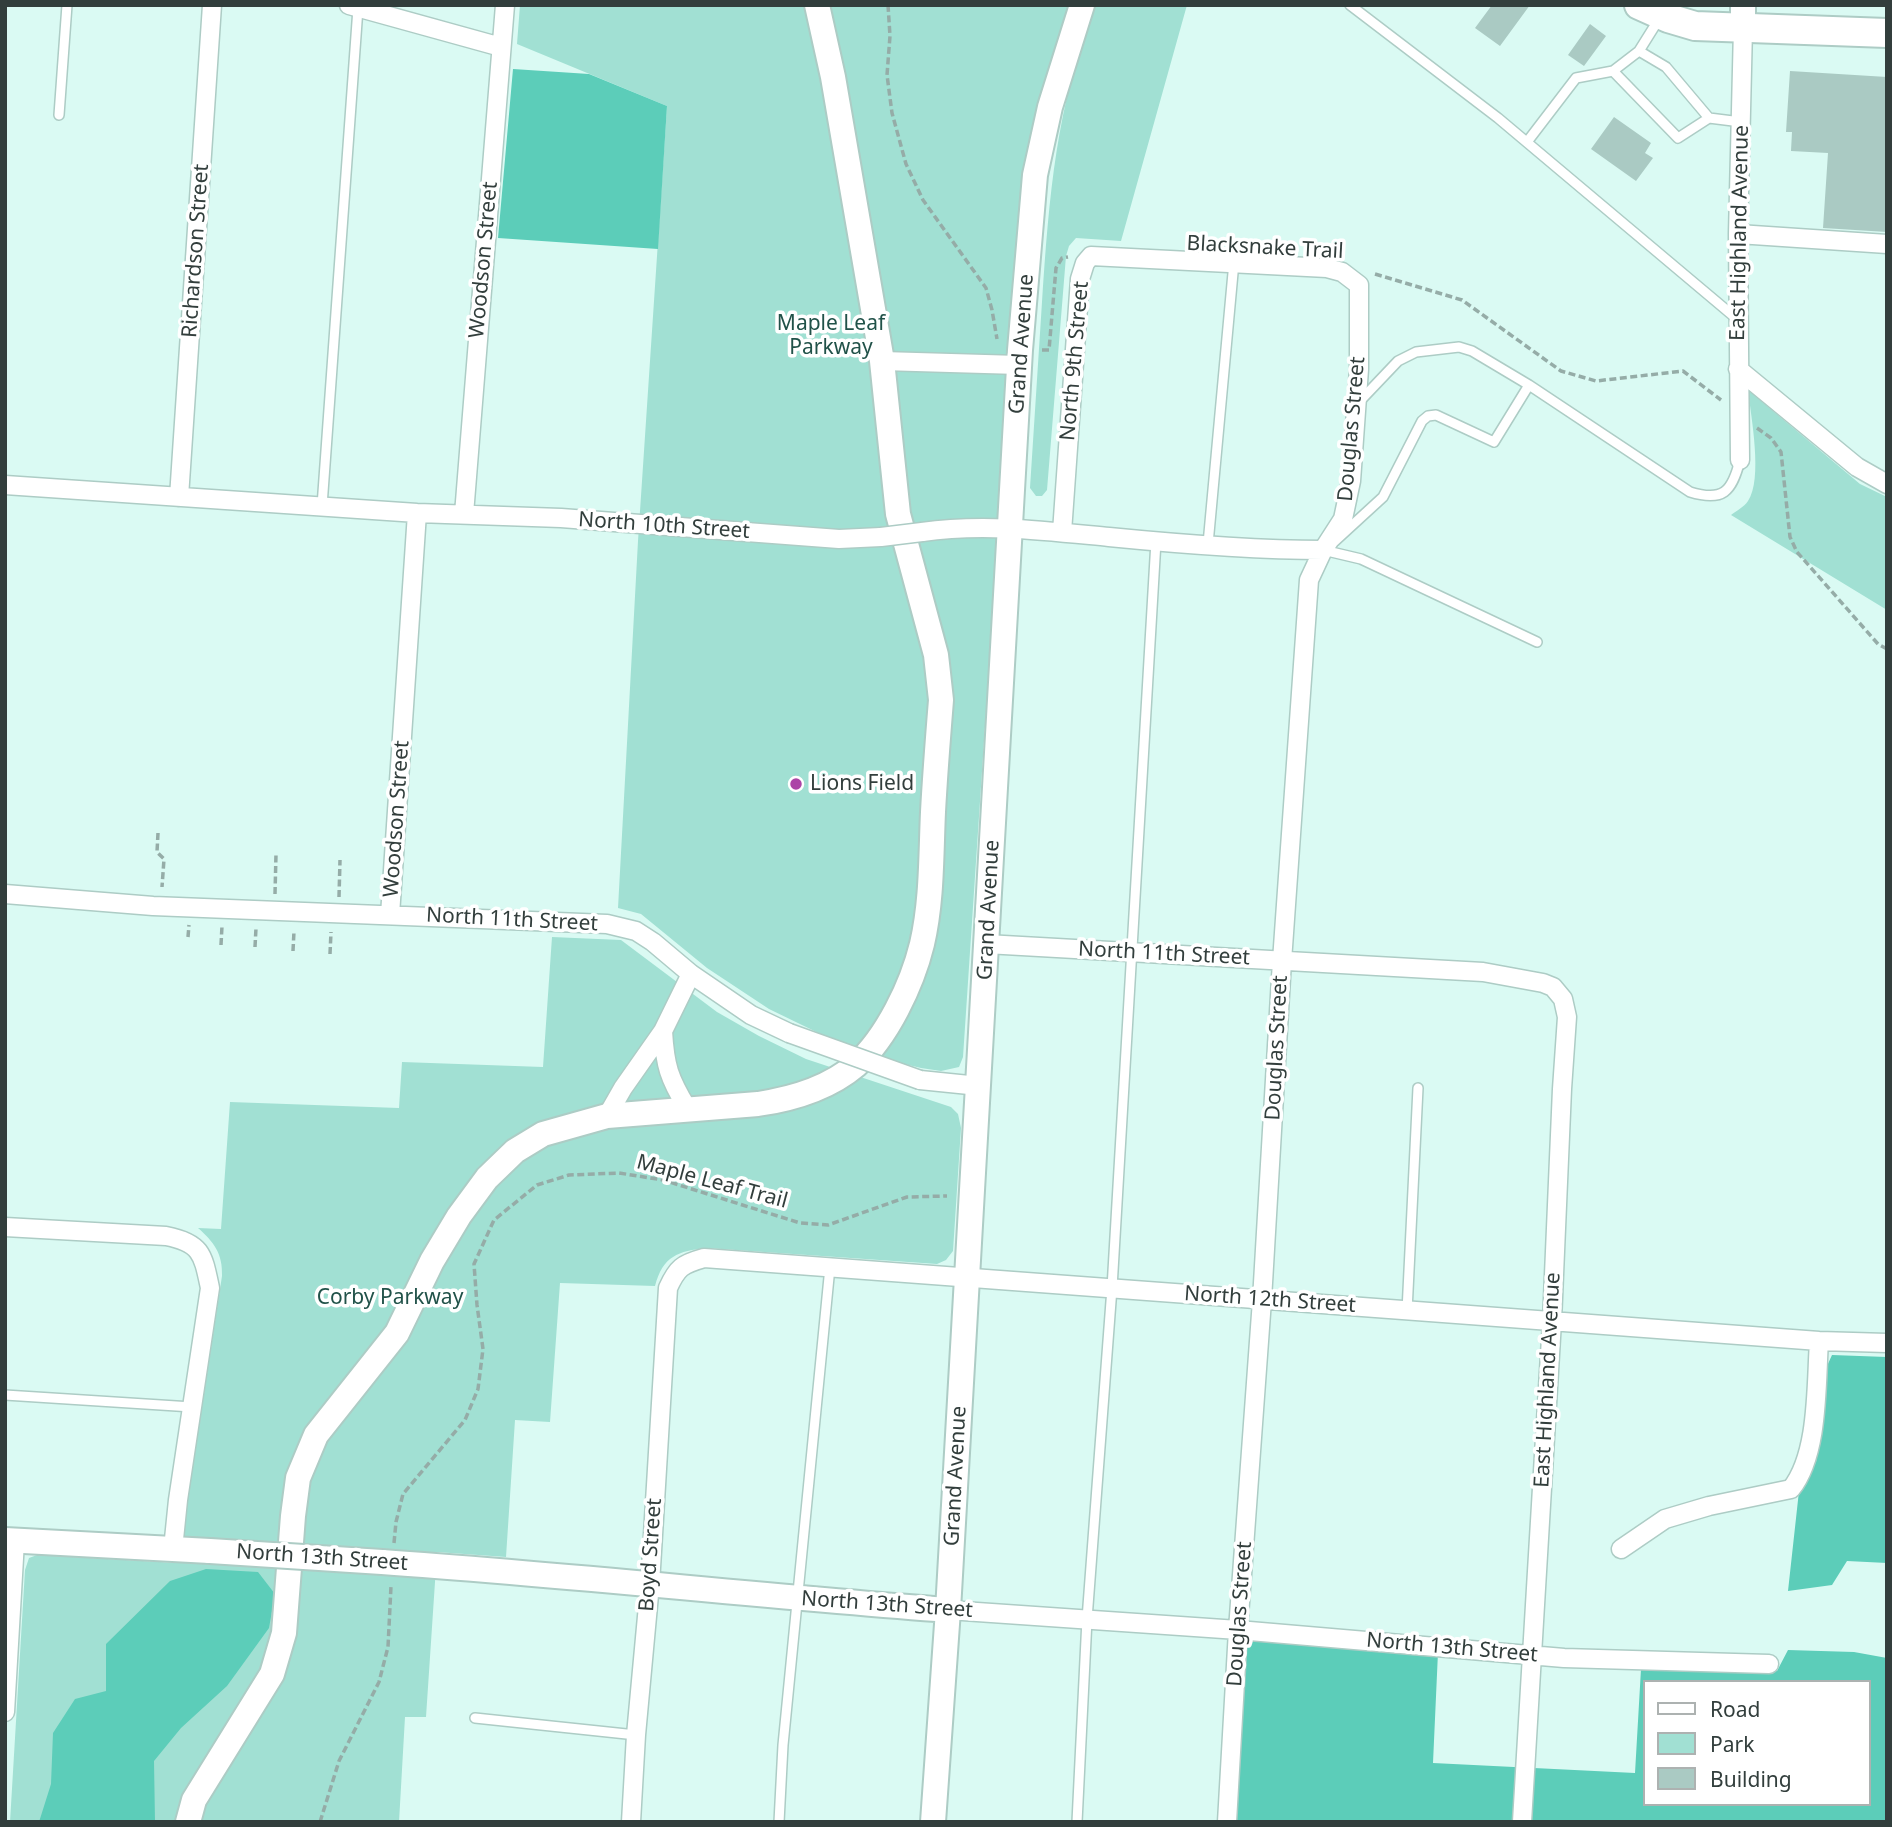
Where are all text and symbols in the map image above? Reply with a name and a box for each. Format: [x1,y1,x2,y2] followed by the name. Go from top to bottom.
[1726,125,1754,341] street label: East Highland Avenue
[177,163,215,339] street label: Richardson Street
[465,181,503,339] street label: Woodson Street
[1186,231,1344,265] street label: Blacksnake Trail
[1005,273,1039,415] street label: Grand Avenue
[1055,280,1095,442] street label: North 9th Street
[777,311,885,361] park label: Maple Leaf Parkway
[1333,356,1371,502] street label: Douglas Street
[577,507,751,545] street label: North 10th Street
[379,740,415,898] street label: Woodson Street
[810,771,914,797] place label: Lions Field
[788,776,804,792] marker: Lions Field
[973,839,1005,981] street label: Grand Avenue
[425,903,599,937] street label: North 11th Street
[1077,937,1251,971] street label: North 11th Street
[1261,975,1293,1121] street label: Douglas Street
[634,1150,790,1214] street label: Maple Leaf Trail
[1530,1272,1566,1488] street label: East Highland Avenue
[1183,1281,1357,1319] street label: North 12th Street
[317,1285,463,1311] park label: Corby Parkway
[940,1405,972,1547] street label: Grand Avenue
[634,1497,668,1613] street label: Boyd Street
[235,1539,409,1577] street label: North 13th Street
[1222,1541,1258,1687] street label: Douglas Street
[800,1586,974,1624] street label: North 13th Street
[1365,1628,1539,1668] street label: North 13th Street
[1644,1680,1871,1806] legend
[1710,1695,1760,1723] text: Road
[1710,1730,1754,1758] text: Park
[1710,1765,1792,1793] text: Building

